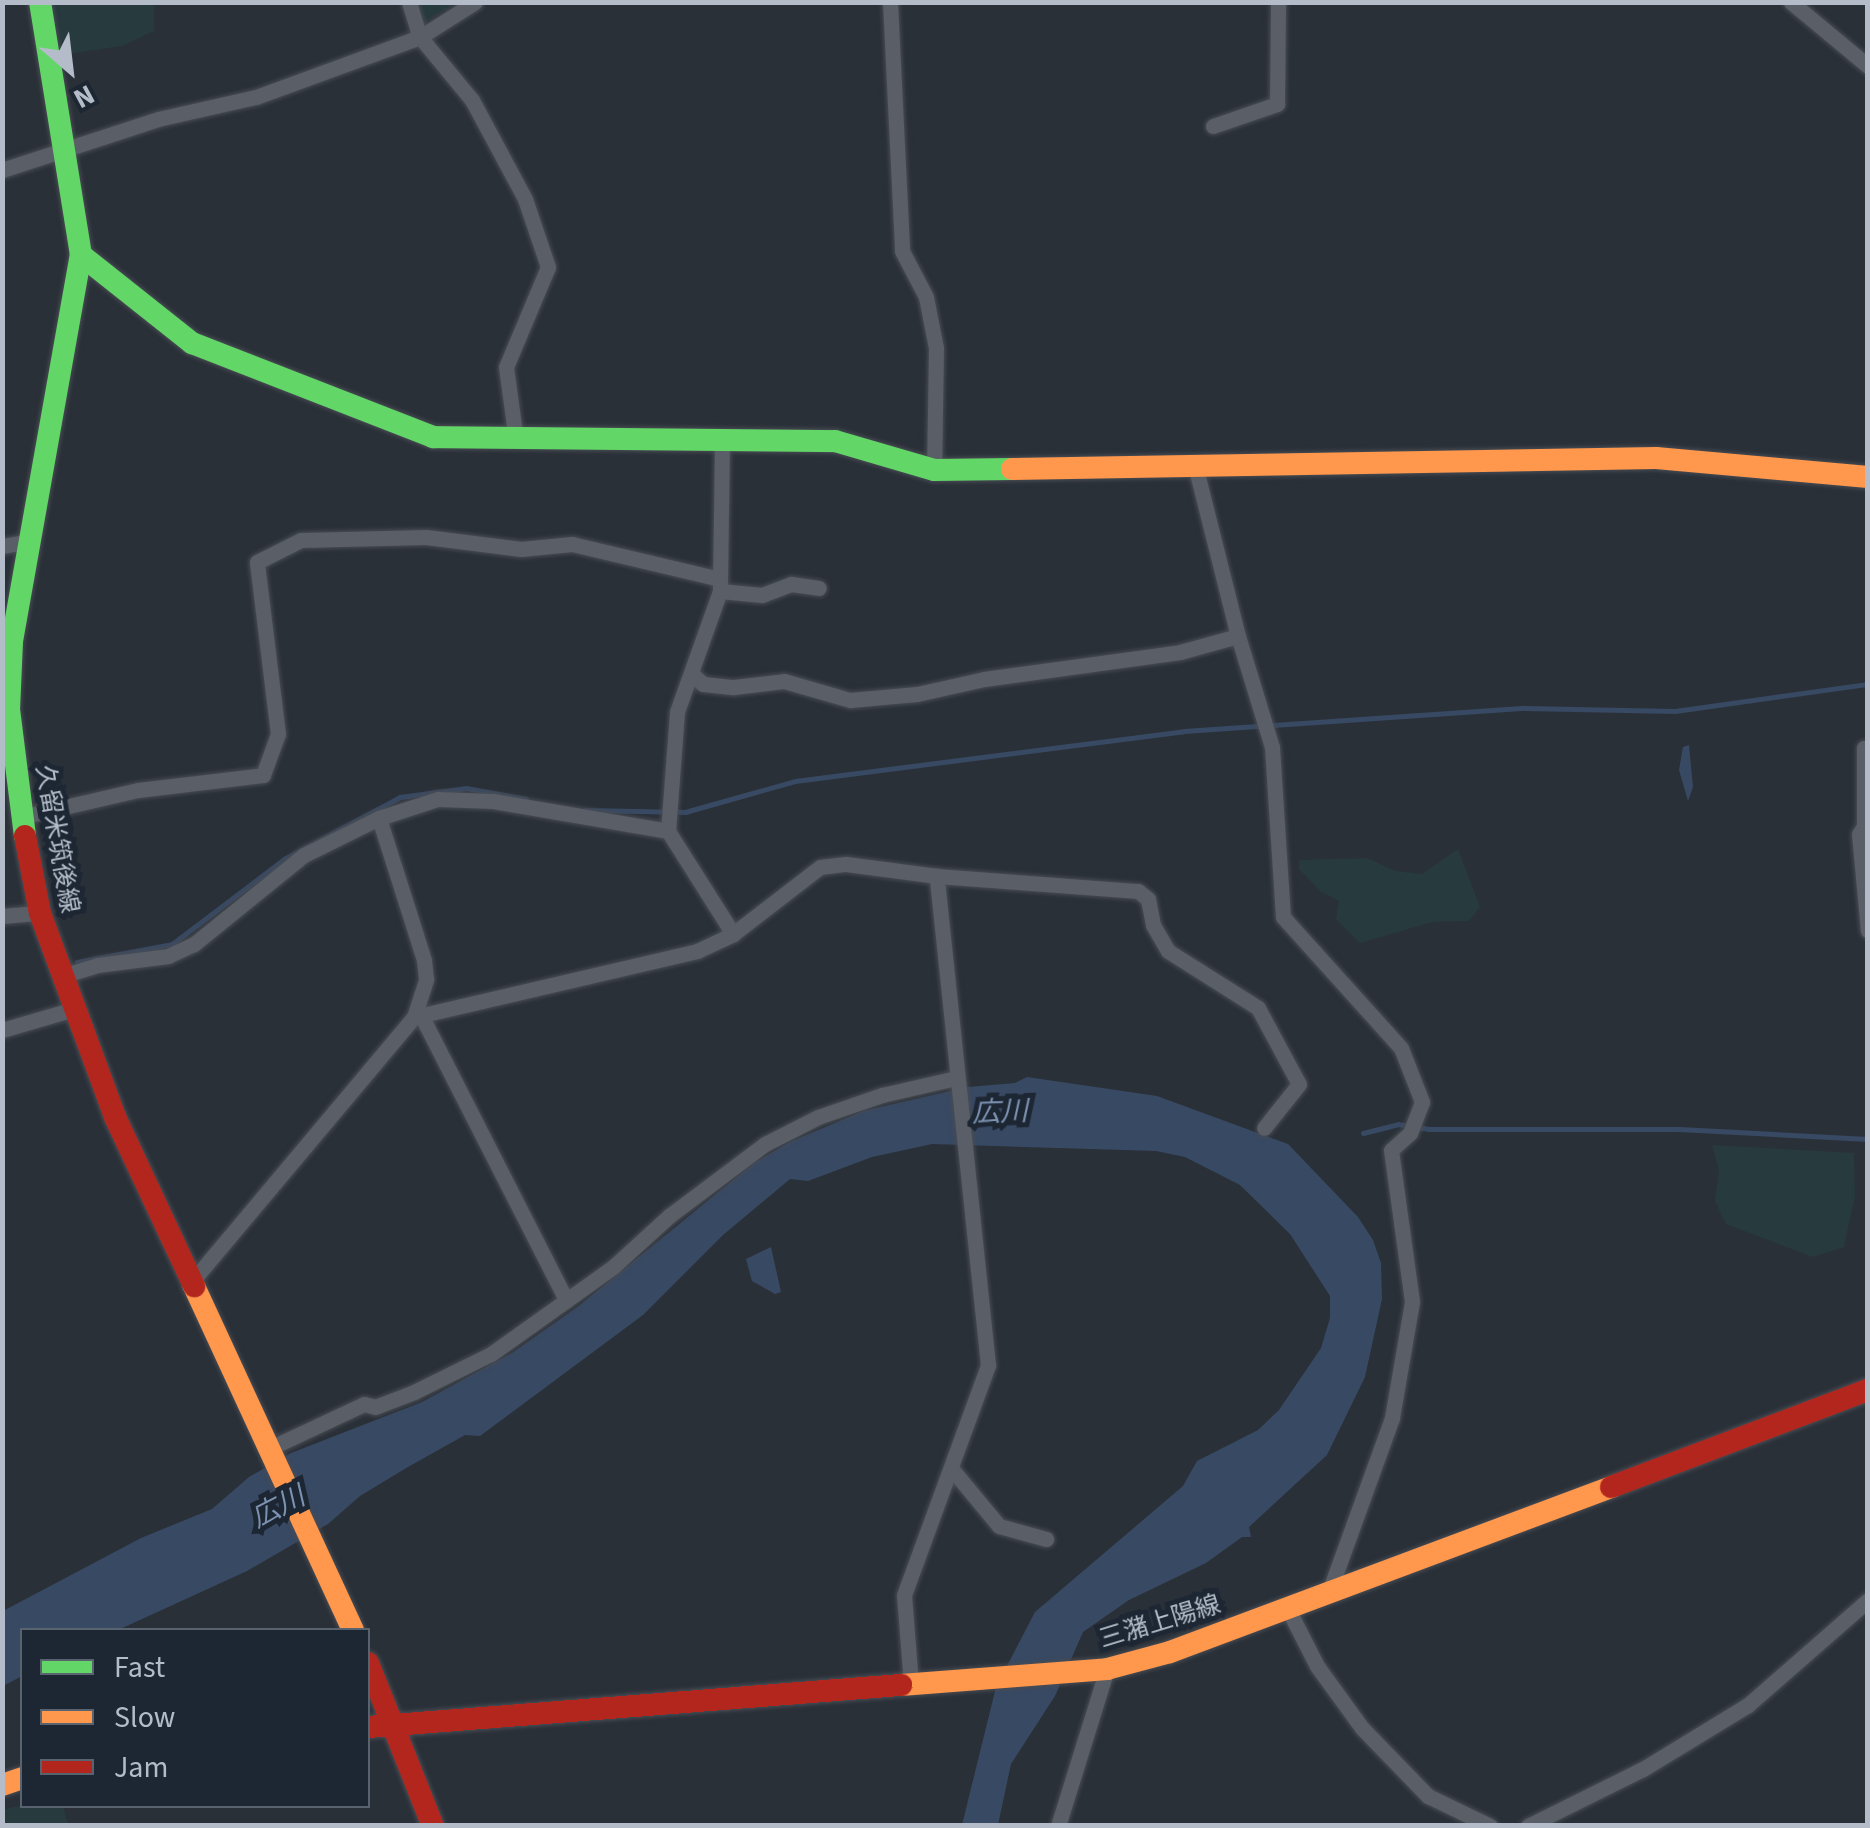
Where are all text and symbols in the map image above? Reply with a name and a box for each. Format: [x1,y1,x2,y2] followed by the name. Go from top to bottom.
[20,20,120,120] north arrow
[66,74,102,119] text: N
[29,763,85,915] street label: 久留米筑後線
[971,1094,1029,1130] water label: 広川
[245,1479,311,1535] water label: 広川
[1096,1589,1224,1655] street label: 三潴上陽線
[20,1628,370,1808] legend
[114,1646,165,1689] text: Fast
[114,1696,175,1739] text: Slow
[114,1746,168,1789] text: Jam

